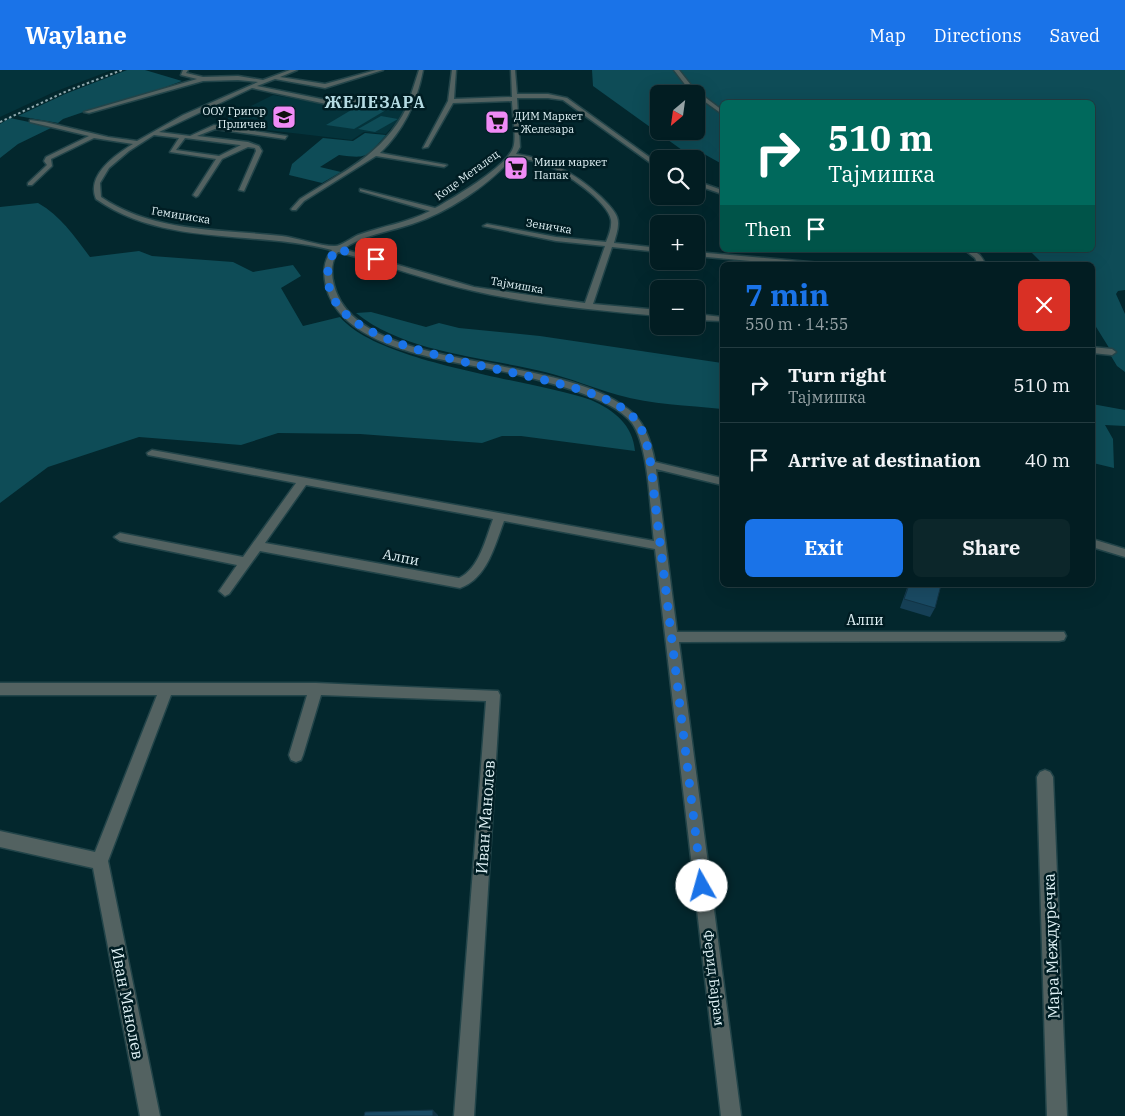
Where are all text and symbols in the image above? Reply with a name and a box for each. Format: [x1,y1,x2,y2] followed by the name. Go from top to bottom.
[25,19,127,51] text: Waylane
[869,24,906,47] text: Map
[934,24,1022,47] text: Directions
[1050,24,1100,47] text: Saved
[650,85,705,140] north arrow
[650,85,705,335] map controls
[324,92,426,112] district label: ЖЕЛЕЗАРА
[202,104,266,131] place label: ООУ Григор Прличев
[271,104,297,130] school or university icon: ООУ Григор Прличев
[484,109,510,135] supermarket icon: ДИМ Маркет - Железара
[514,109,583,136] place label: ДИМ Маркет - Железара
[828,115,933,161] text: 510 m
[745,120,810,185] icon: right
[432,147,502,203] street label: Коце Металец
[650,150,705,205] button: search
[503,155,529,181] supermarket icon: Мини маркет Папак
[534,155,607,182] place label: Мини маркет Папак
[828,159,935,188] text: Тајмишка
[150,203,212,227] street label: Гемиџиска
[525,215,573,237] street label: Зеничка
[650,215,705,270] button: +
[802,215,830,243] icon: arrive
[745,217,792,241] text: Then
[355,238,397,280] pin
[362,245,390,273] icon: arrive
[489,273,545,297] street label: Тајмишка
[745,275,829,314] text: 7 min
[1018,279,1070,331] button: close
[650,280,705,335] button: −
[745,314,848,334] text: 550 m · 14:55
[788,363,886,387] text: Turn right
[745,371,773,399] icon: right
[1013,373,1070,397] text: 510 m
[788,387,866,407] text: Тајмишка
[745,446,773,474] icon: arrive
[788,448,981,472] text: Arrive at destination
[1025,448,1070,472] text: 40 m
[745,519,903,577] button: Exit
[913,519,1070,577] button: Share
[381,545,421,569] street label: Алпи
[847,611,883,629] street label: Алпи
[471,759,499,875] street label: Иван Манолев
[675,859,727,911] position arrow
[1038,873,1064,1019] street label: Мара Междуречка
[699,929,729,1027] street label: Ферид Бајрам
[107,945,149,1061] street label: Иван Манолев

